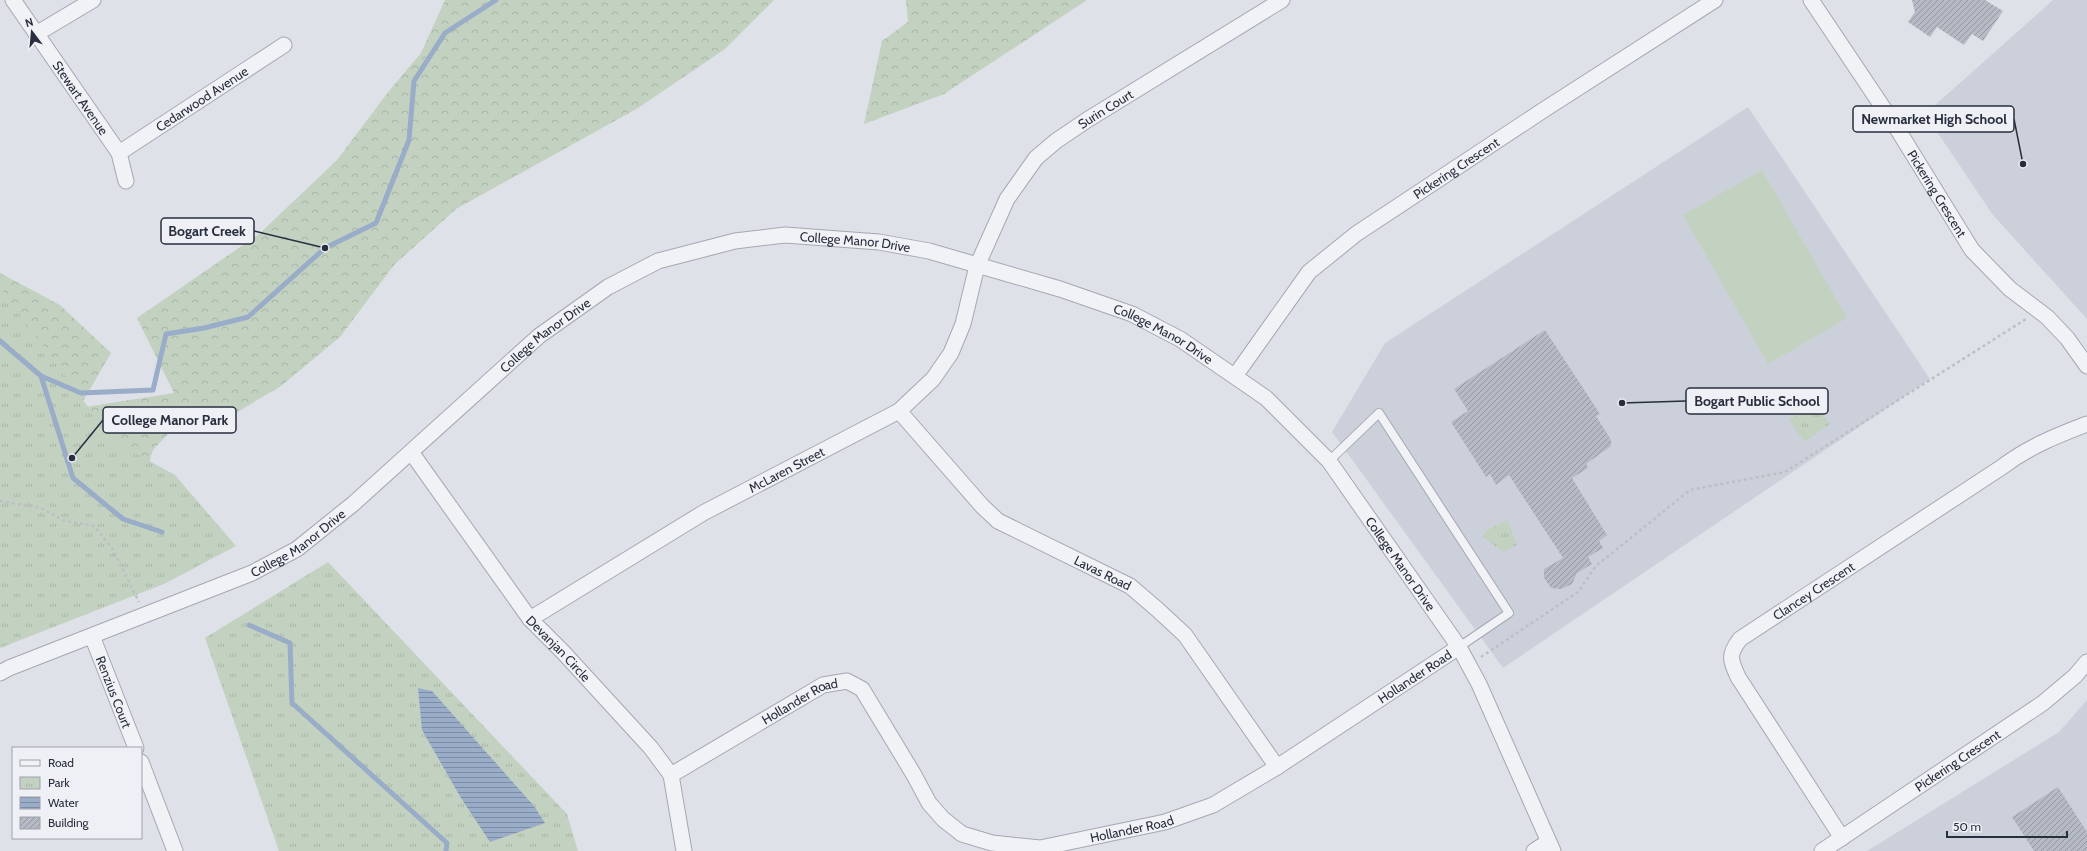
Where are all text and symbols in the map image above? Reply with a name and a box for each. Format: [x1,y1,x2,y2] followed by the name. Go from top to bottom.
[12,12,52,52] north arrow
[24,15,35,30] text: N
[50,58,112,138] street label: Stewart Avenue
[153,63,251,135] street label: Cedarwood Avenue
[1075,85,1136,132] street label: Surin Court
[1853,106,2014,132] callout: Newmarket High School
[1861,110,2007,128] text: Newmarket High School
[1410,133,1503,202] street label: Pickering Crescent
[1904,147,1970,241] street label: Pickering Crescent
[161,218,254,244] callout: Bogart Creek
[168,222,246,240] text: Bogart Creek
[799,228,912,256] street label: College Manor Drive
[496,294,594,376] street label: College Manor Drive
[1112,300,1216,367] street label: College Manor Drive
[1686,388,1828,414] callout: Bogart Public School
[1694,392,1820,410] text: Bogart Public School
[103,407,236,433] callout: College Manor Park
[112,411,229,429] text: College Manor Park
[746,443,828,496] street label: McLaren Street
[248,505,349,580] street label: College Manor Drive
[1362,513,1439,614] street label: College Manor Drive
[1072,552,1134,593] street label: Lavas Road
[1770,558,1858,623] street label: Clancey Crescent
[523,612,594,685] street label: Devanjan Circle
[1375,646,1454,706] street label: Hollander Road
[93,654,135,731] street label: Renzius Court
[759,675,839,728] street label: Hollander Road
[1912,726,2004,795] street label: Pickering Crescent
[12,747,142,839] legend
[48,755,74,770] text: Road
[48,775,70,790] text: Park
[48,795,79,810] text: Water
[1089,812,1176,845] street label: Hollander Road
[1947,813,2067,839] scale bar
[48,815,90,830] text: Building
[1953,819,1981,834] text: 50 m

